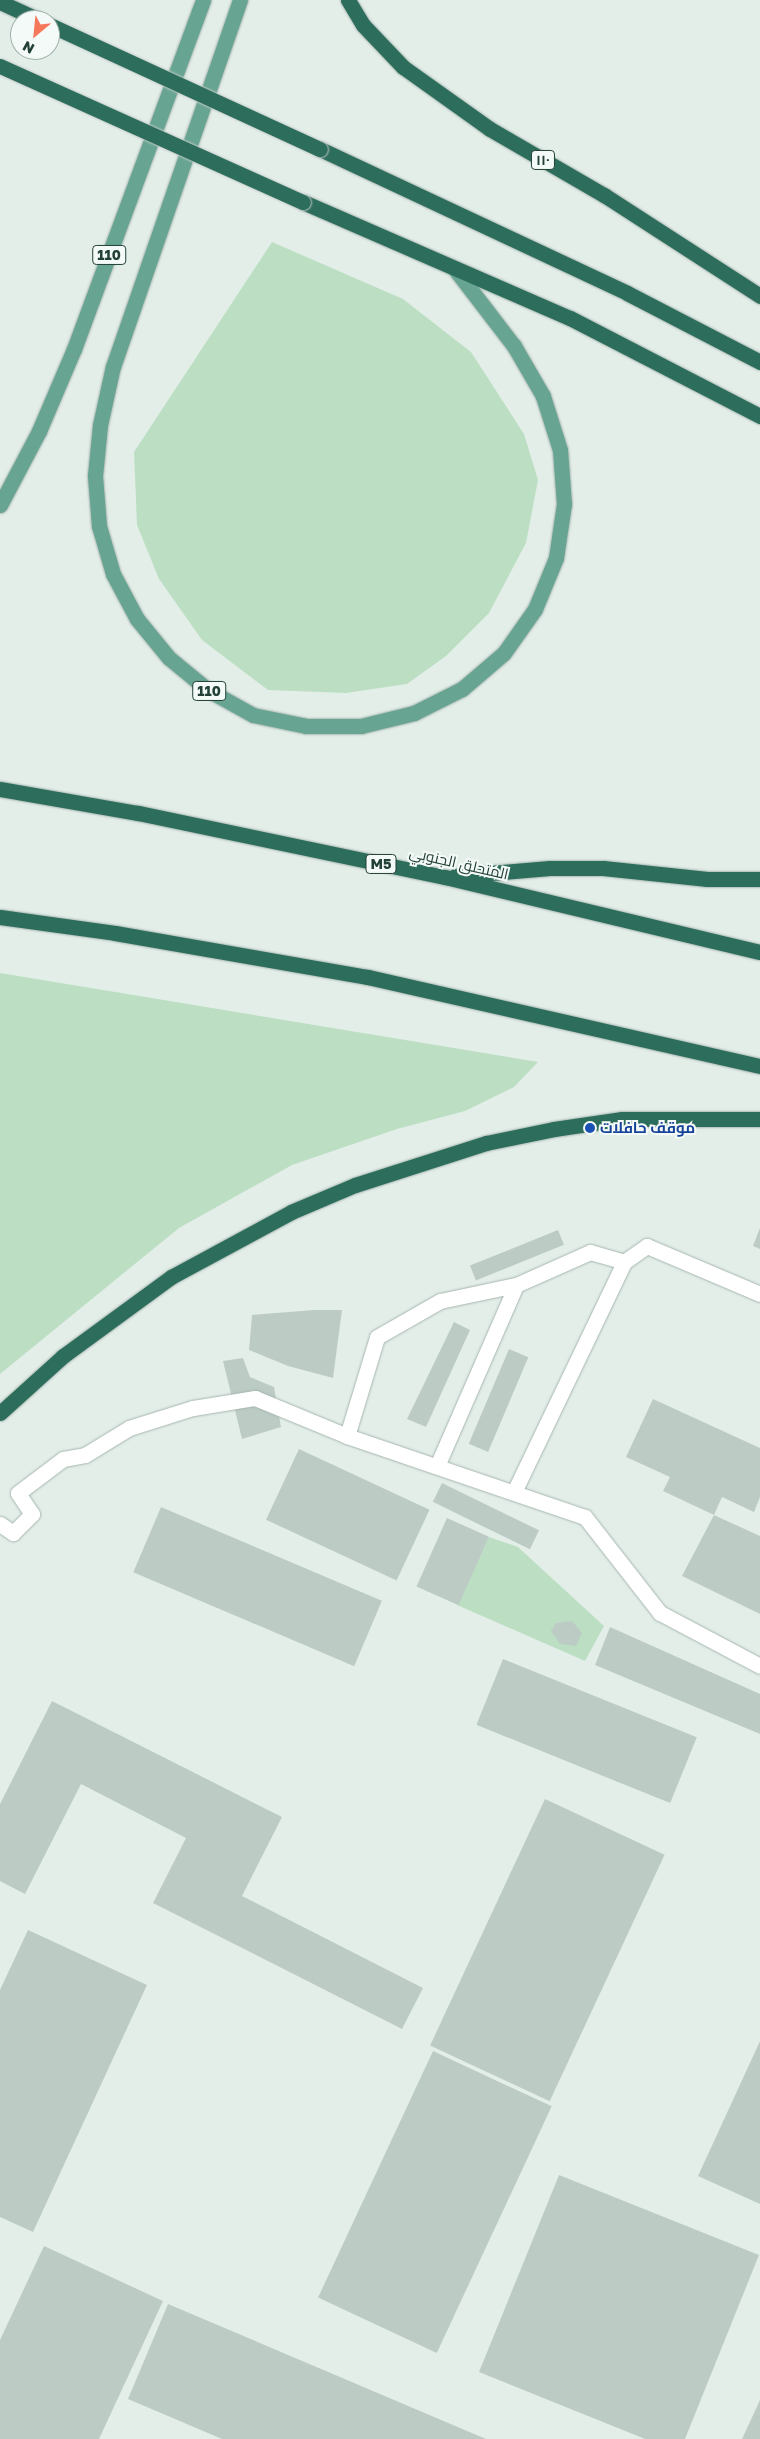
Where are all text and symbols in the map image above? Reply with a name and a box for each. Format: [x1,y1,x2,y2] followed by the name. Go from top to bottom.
[10,10,60,60] north arrow
[20,38,37,58] text: N
[530,148,556,172] road number: ١١٠
[92,244,126,266] road number: 110
[192,679,226,702] road number: 110
[408,843,510,883] street label: المتحلق الجنوبي
[365,852,397,876] road number: M5
[600,1119,695,1137] place label: موقف حافلات
[584,1122,596,1134] marker: موقف حافلات

